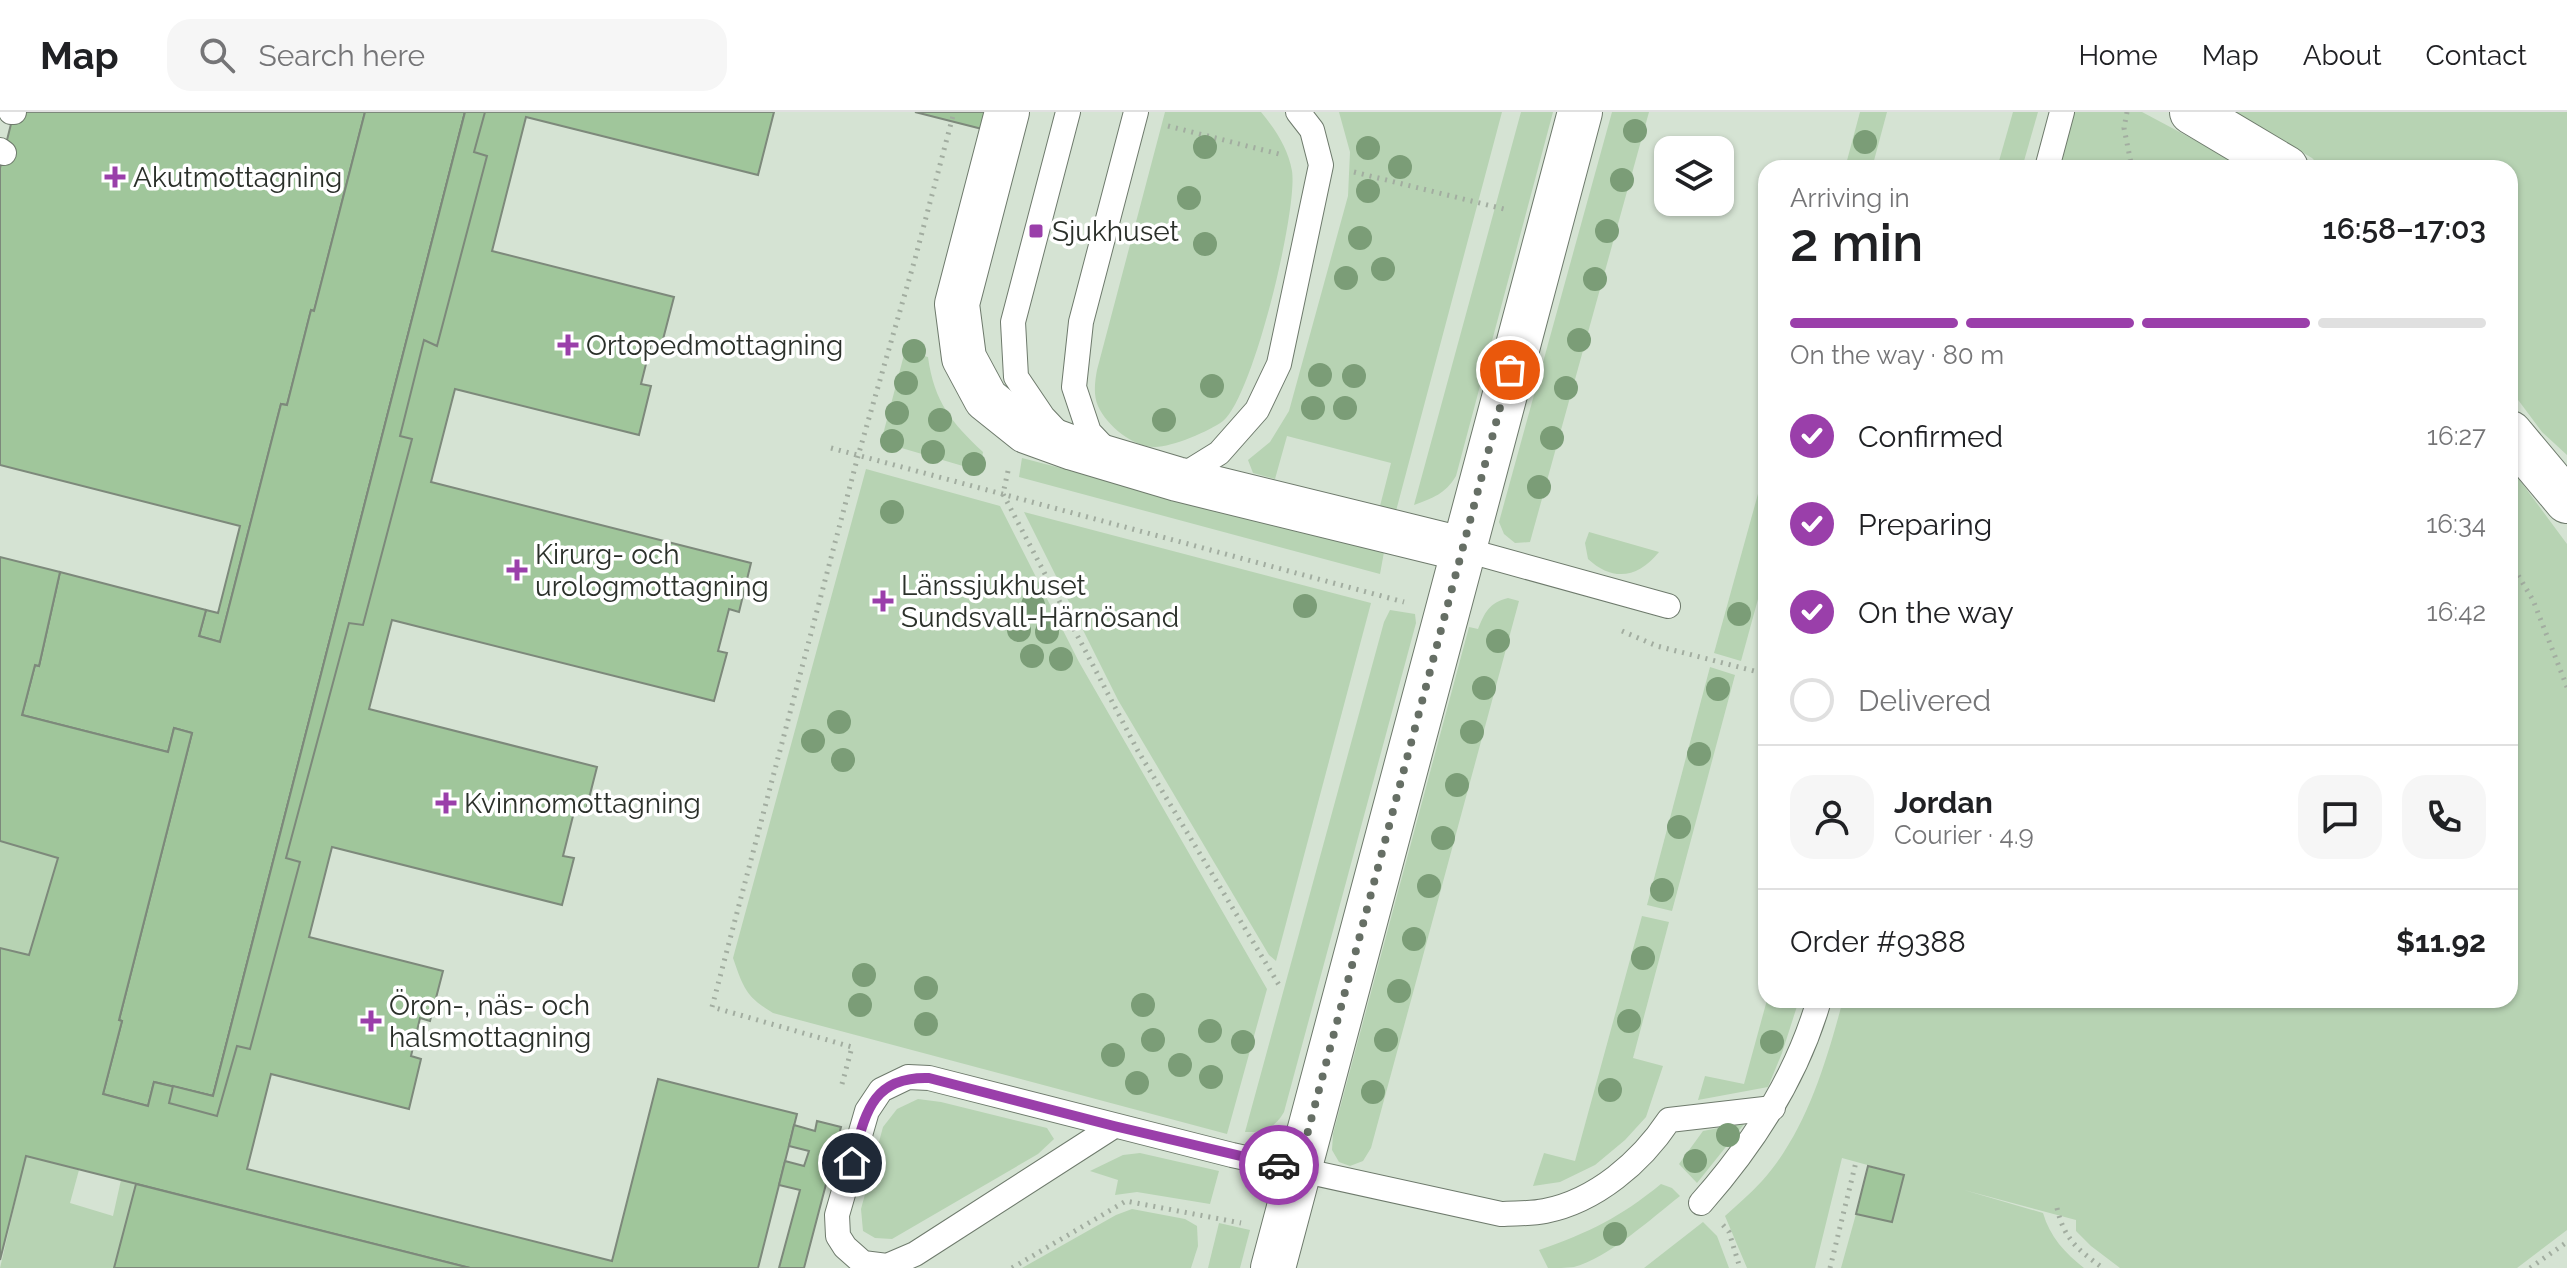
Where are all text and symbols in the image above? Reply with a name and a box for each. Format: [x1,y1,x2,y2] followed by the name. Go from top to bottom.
[167,19,727,91] search box
[40,33,119,78] text: Map
[195,33,239,77] icon: search
[259,38,425,73] text: Search here
[2078,39,2158,72] text: Home
[2202,39,2259,72] text: Map
[2303,39,2382,72] text: About
[2426,39,2527,72] text: Contact
[1654,136,1734,216] map controls
[1654,136,1734,216] button: layers
[133,161,342,194] place label: Akutmottagning
[104,166,126,188] marker: Akutmottagning
[1790,183,1910,213] text: Arriving in
[2323,211,2486,246] text: 16:58–17:03
[1790,212,1923,273] text: 2 min
[1052,215,1180,248] place label: Sjukhuset
[1027,222,1045,240] marker: Sjukhuset
[586,329,843,362] place label: Ortopedmottagning
[557,334,579,356] marker: Ortopedmottagning
[1476,336,1544,404] pin
[1790,340,2004,370] text: On the way · 80 m
[1488,348,1532,392] icon: bag
[1790,414,1834,458] icon: check
[1858,419,2003,454] text: Confirmed
[2427,421,2486,451] text: 16:27
[1790,502,1834,546] icon: check
[1858,507,1992,542] text: Preparing
[2426,509,2486,539] text: 16:34
[535,538,769,603] place label: Kirurg- och urologmottagning
[506,559,528,581] marker: Kirurg- och urologmottagning
[901,569,1179,634] place label: Länssjukhuset Sundsvall-Härnösand
[872,590,894,612] marker: Länssjukhuset Sundsvall-Härnösand
[1790,590,1834,634] icon: check
[1858,595,2014,630] text: On the way
[2427,597,2486,627] text: 16:42
[1858,683,1991,718] text: Delivered
[1790,775,1874,859] button: person
[2298,775,2382,859] button: chat
[2402,775,2486,859] button: phone
[1894,785,1993,820] text: Jordan
[464,787,701,820] place label: Kvinnomottagning
[435,792,457,814] marker: Kvinnomottagning
[1894,820,2034,850] text: Courier · 4.9
[1790,924,1966,959] text: Order #9388
[2396,924,2486,959] text: $11.92
[389,989,591,1054] place label: Öron-, näs- och halsmottagning
[360,1010,382,1032] marker: Öron-, näs- och halsmottagning
[1239,1125,1319,1205] courier
[818,1129,886,1197] pin
[830,1141,874,1185] icon: home
[1257,1143,1301,1187] icon: car

